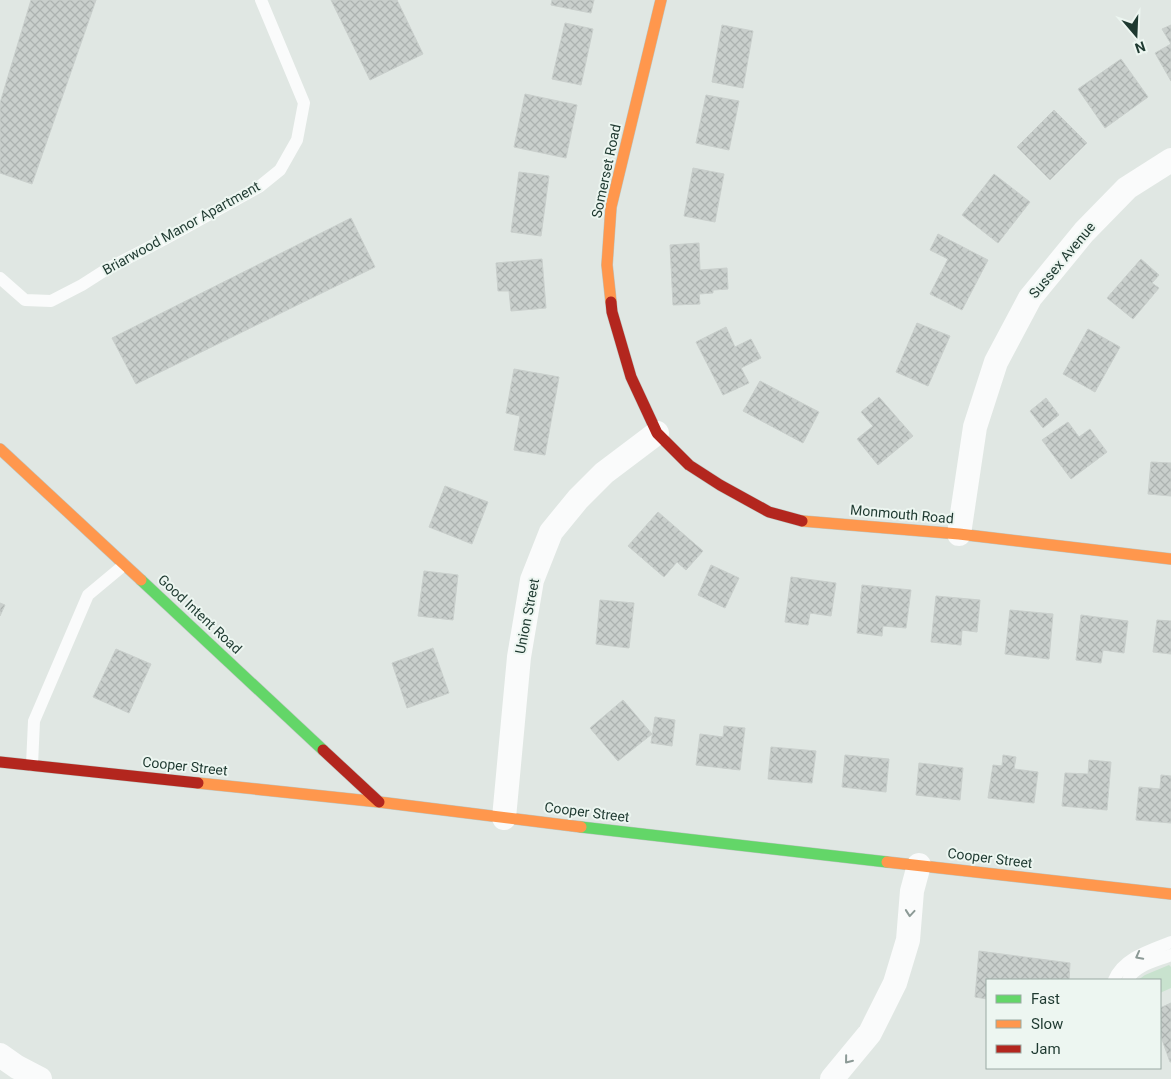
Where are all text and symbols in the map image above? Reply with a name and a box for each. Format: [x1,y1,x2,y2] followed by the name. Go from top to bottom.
[1111,10,1161,60] north arrow
[1133,38,1148,56] text: N
[588,123,624,219] street label: Somerset Road
[100,178,263,278] street label: Briarwood Manor Apartment
[1026,219,1098,301] street label: Sussex Avenue
[850,502,954,526] street label: Monmouth Road
[155,571,245,657] street label: Good Intent Road
[512,577,542,655] street label: Union Street
[142,754,229,778] street label: Cooper Street
[544,799,631,825] street label: Cooper Street
[947,845,1034,871] street label: Cooper Street
[905,909,916,917] one-way arrow
[1135,950,1144,960] one-way arrow
[986,979,1161,1069] legend
[1031,990,1060,1008] text: Fast
[1031,1015,1063,1033] text: Slow
[1031,1040,1061,1058] text: Jam
[846,1054,854,1063] one-way arrow

